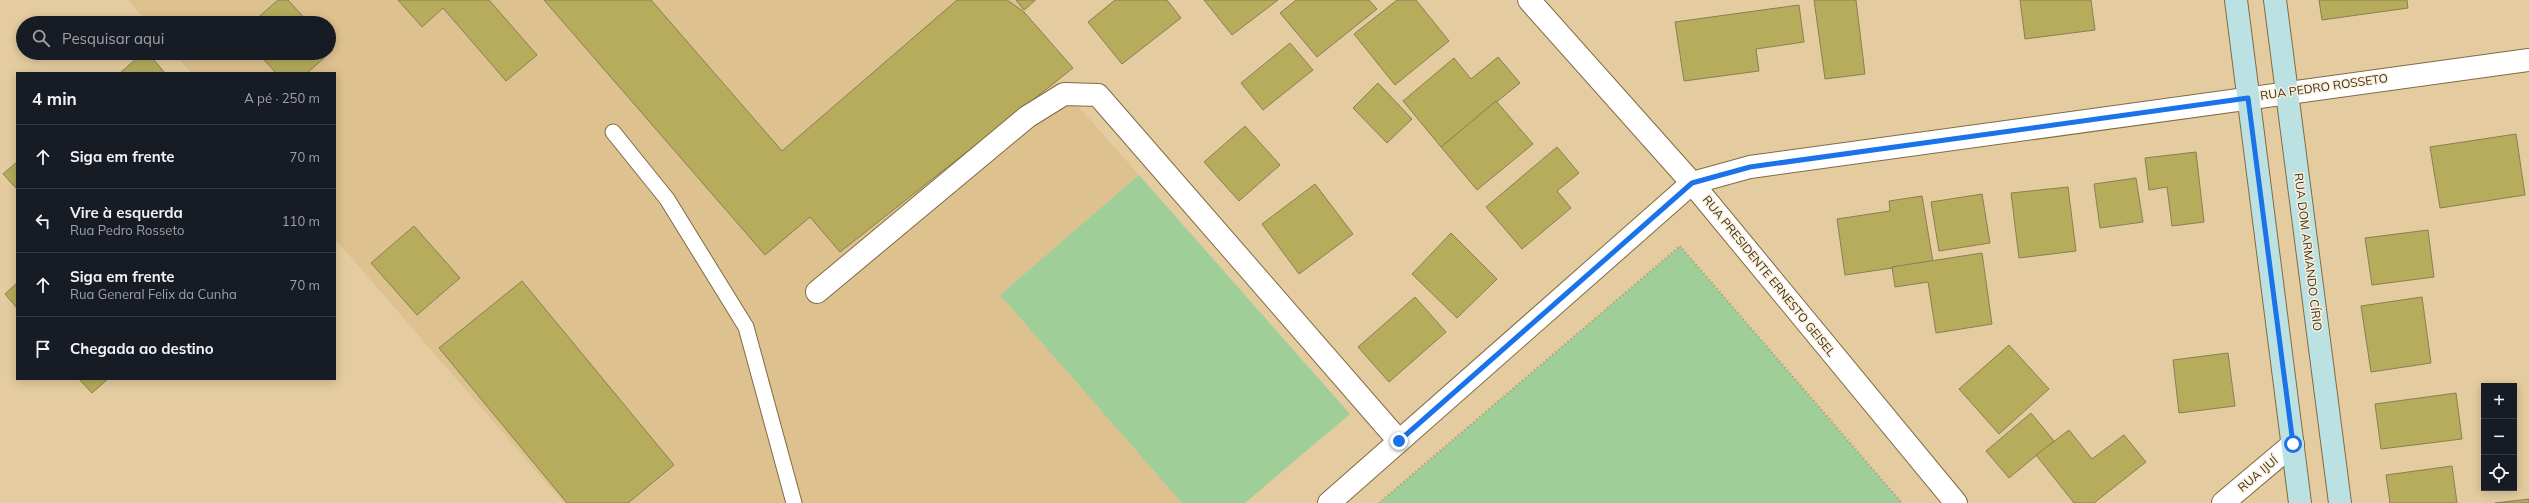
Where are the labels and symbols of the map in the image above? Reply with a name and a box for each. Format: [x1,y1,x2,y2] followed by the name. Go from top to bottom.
[2259,70,2389,103] street label: RUA PEDRO ROSSETO
[2291,172,2326,332] street label: RUA DOM ARMANDO CÍRIO
[1700,192,1839,360] street label: RUA PRESIDENTE ERNESTO GEISEL
[1390,432,1408,450] route end
[2284,435,2302,453] route start
[2235,452,2282,495] street label: RUA IJUÍ

